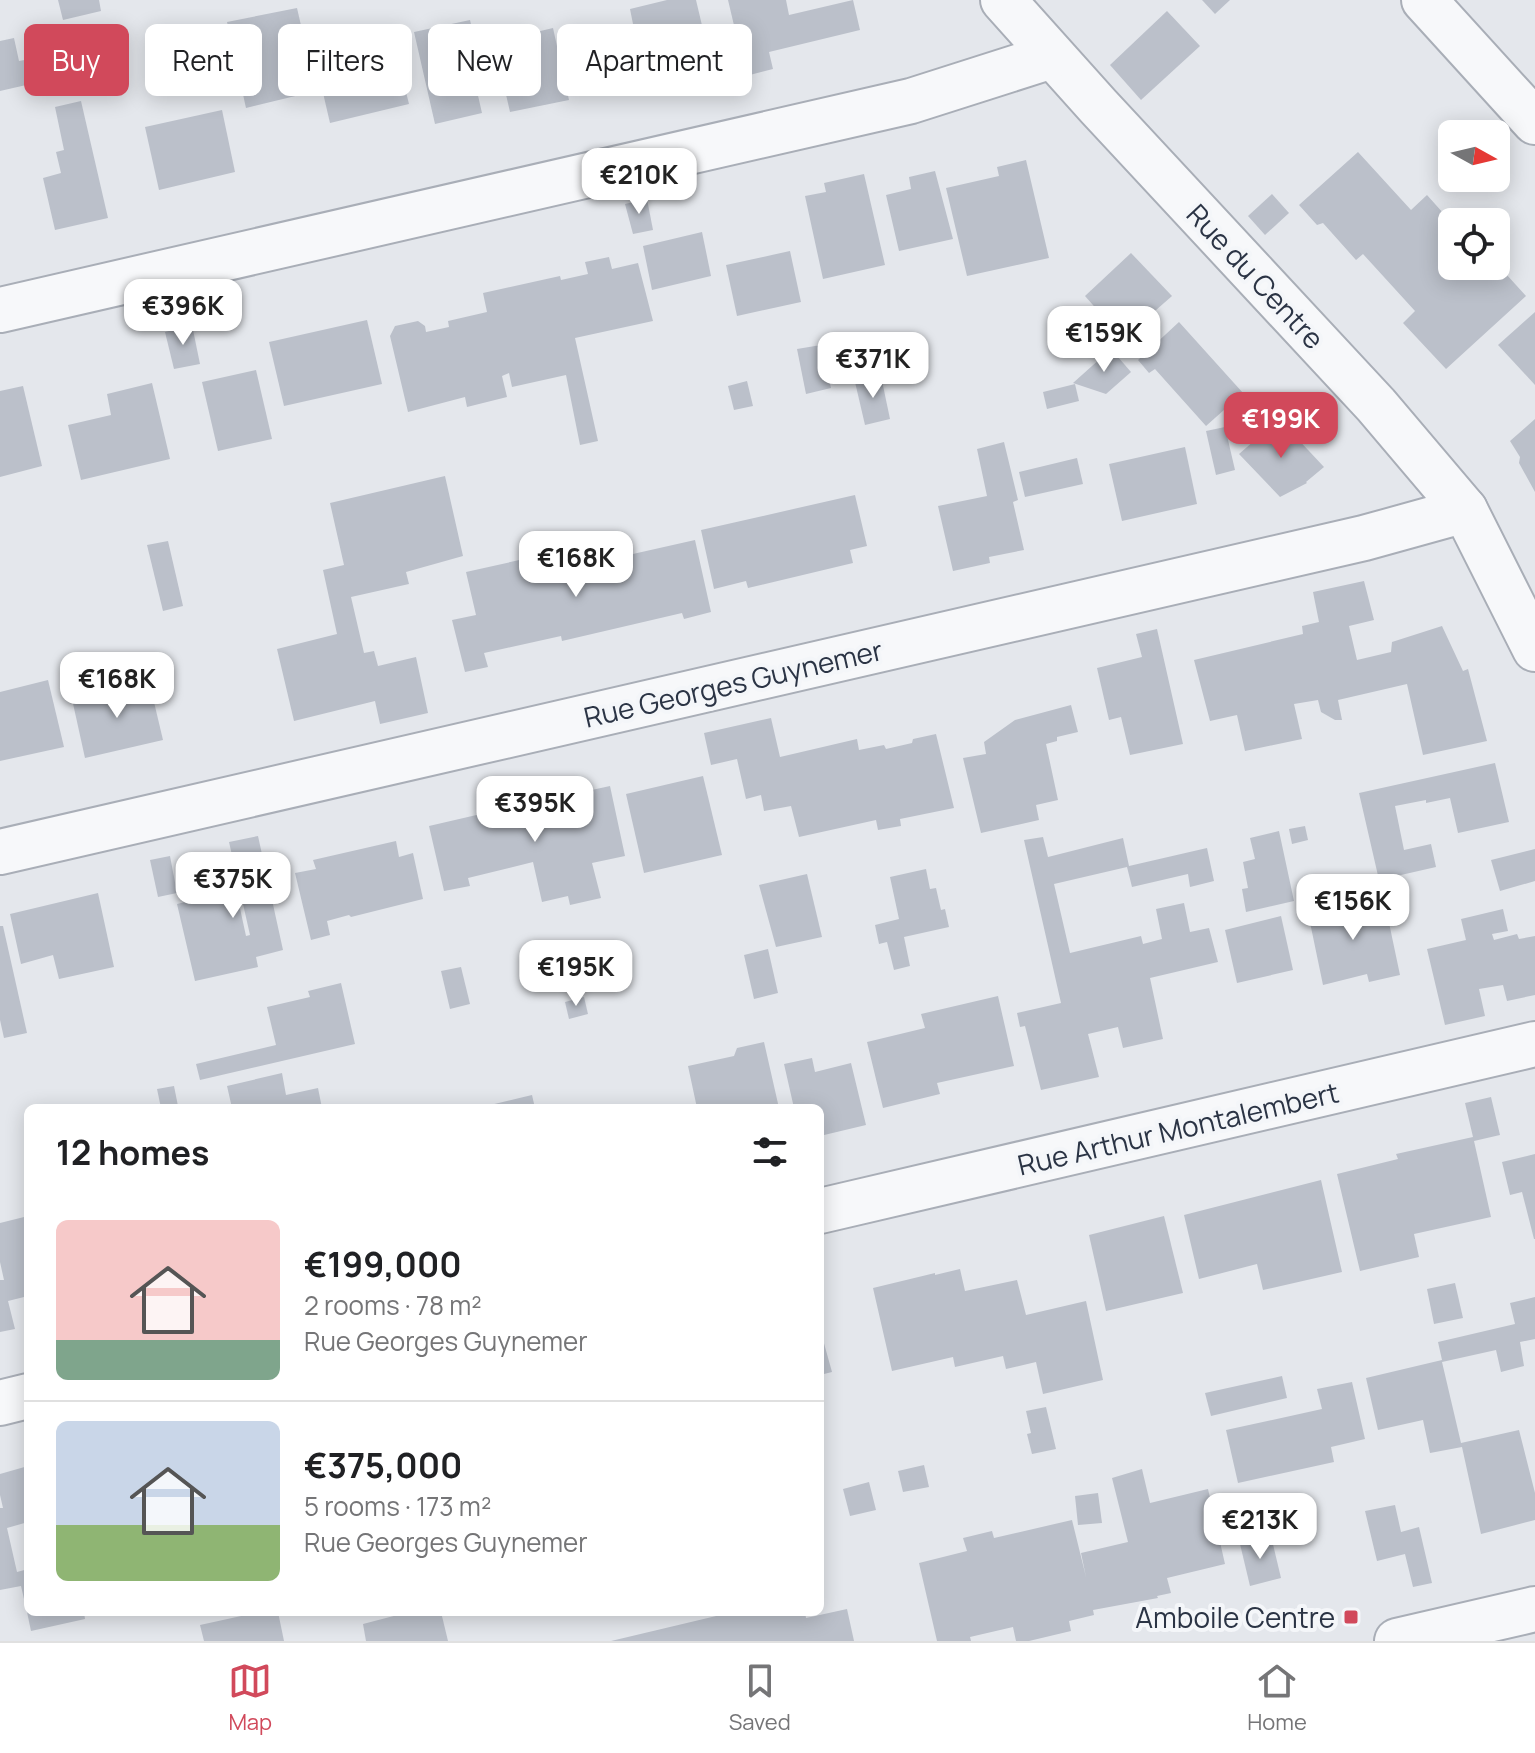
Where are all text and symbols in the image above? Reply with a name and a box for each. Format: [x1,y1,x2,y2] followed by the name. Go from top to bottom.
[24,24,129,96] chip: Buy
[145,24,262,96] chip: Rent
[278,24,412,96] chip: Filters
[428,24,541,96] chip: New
[557,24,752,96] chip: Apartment
[1438,120,1510,192] north arrow
[1438,120,1510,280] map controls
[583,148,695,216] pin: €210K
[600,156,678,192] text: €210K
[1179,195,1333,357] street label: Rue du Centre
[1438,208,1510,280] button: locate
[127,279,239,347] pin: €396K
[142,287,224,323] text: €396K
[1048,306,1160,374] pin: €159K
[1065,314,1143,350] text: €159K
[817,332,929,400] pin: €371K
[836,340,910,376] text: €371K
[1225,392,1337,460] pin: €199K
[1242,400,1320,436] text: €199K
[520,531,632,599] pin: €168K
[537,539,615,575] text: €168K
[580,630,886,736] street label: Rue Georges Guynemer
[61,652,173,720] pin: €168K
[78,660,156,696] text: €168K
[479,776,591,844] pin: €395K
[494,784,576,820] text: €395K
[177,852,289,920] pin: €375K
[194,860,272,896] text: €375K
[1297,874,1409,942] pin: €156K
[1314,882,1392,918] text: €156K
[520,940,632,1008] pin: €195K
[537,948,615,984] text: €195K
[1014,1073,1342,1183] street label: Rue Arthur Montalembert
[56,1129,209,1175] text: 12 homes
[748,1130,792,1174] icon: filters
[304,1241,462,1287] text: €199,000
[120,1252,216,1348] icon: home
[304,1287,482,1323] text: 2 rooms · 78 m²
[304,1323,588,1359] text: Rue Georges Guynemer
[304,1442,462,1488] text: €375,000
[120,1453,216,1549] icon: home
[304,1488,491,1524] text: 5 rooms · 173 m²
[1204,1493,1316,1561] pin: €213K
[1222,1501,1298,1537] text: €213K
[304,1524,588,1560] text: Rue Georges Guynemer
[1135,1598,1335,1636] place label: Amboile Centre
[1342,1608,1360,1626] marker: Amboile Centre
[228,1659,272,1737] tab: Map
[729,1659,791,1737] tab: Saved
[1247,1659,1307,1737] tab: Home

